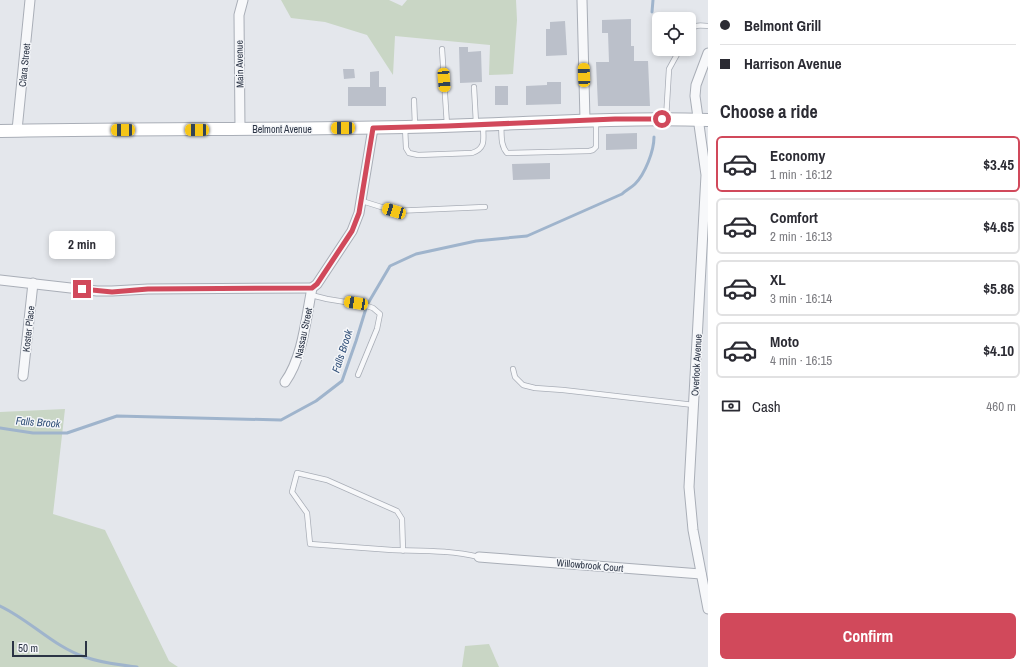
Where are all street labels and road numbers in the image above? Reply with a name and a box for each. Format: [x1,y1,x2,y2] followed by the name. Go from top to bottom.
[233,40,246,88] street label: Main Avenue
[16,42,33,87] street label: Clara Street
[252,123,312,136] street label: Belmont Avenue
[20,305,37,353] street label: Koster Place
[292,306,315,360] street label: Nassau Street
[688,333,705,396] street label: Overlook Avenue
[556,556,625,575] street label: Willowbrook Court

